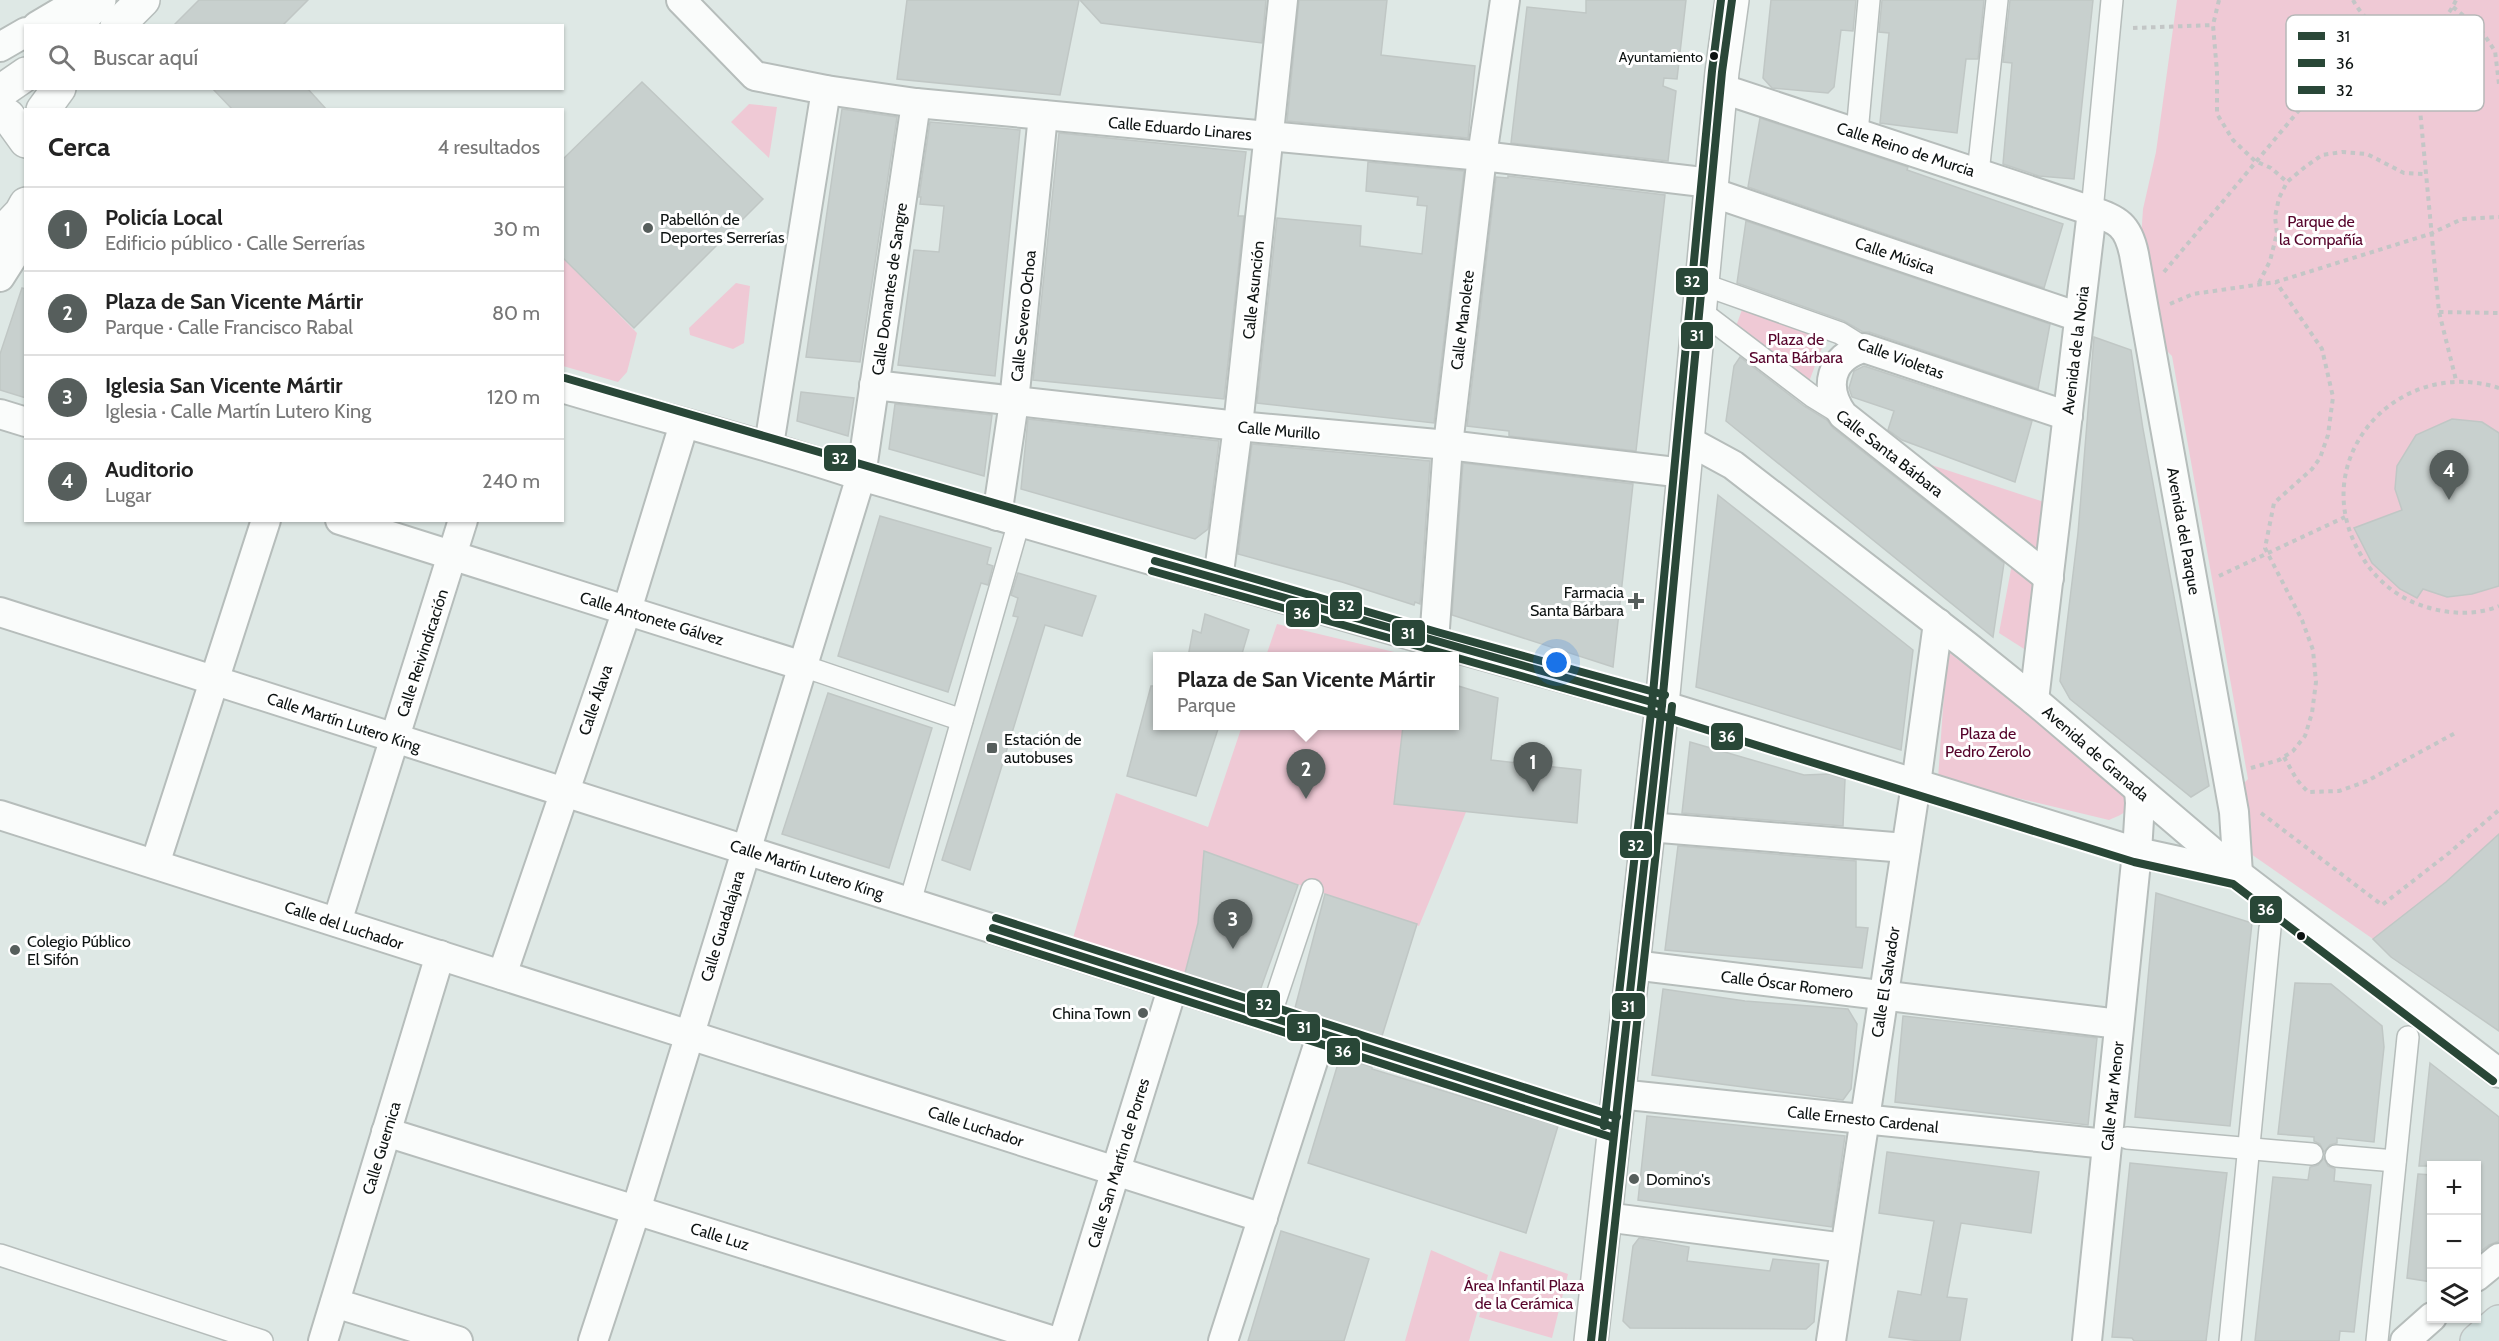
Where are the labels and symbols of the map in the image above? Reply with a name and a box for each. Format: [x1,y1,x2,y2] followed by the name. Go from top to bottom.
[2286,15,2484,111] legend
[2336,27,2350,46] text: 31
[1619,48,1703,66] place label: Ayuntamiento
[1708,50,1720,62] marker: Ayuntamiento
[2336,54,2354,73] text: 36
[2336,81,2353,100] text: 32
[1107,113,1253,144] street label: Calle Eduardo Linares
[1834,118,1978,181] street label: Calle Reino de Murcia
[868,202,911,377] street label: Calle Donantes de Sangre
[660,210,785,247] place label: Pabellón de Deportes Serrerías
[2279,212,2363,249] park label: Parque de la Compañía
[641,221,655,235] marker: Pabellón de Deportes Serrerías
[1853,233,1937,278] street label: Calle Música
[1239,240,1268,340] street label: Calle Asunción
[1007,249,1040,383] street label: Calle Severo Ochoa
[1675,267,1709,296] line badge: 32
[1447,269,1478,371] street label: Calle Manolete
[1683,272,1701,291] text: 32
[2058,284,2093,415] street label: Avenida de la Noria
[1680,321,1714,350] line badge: 31
[1690,326,1704,345] text: 31
[1749,330,1843,367] park label: Plaza de Santa Bárbara
[1855,334,1947,383] street label: Calle Violetas
[1832,406,1947,501] street label: Calle Santa Bárbara
[1237,417,1321,444] street label: Calle Murillo
[823,444,857,472] line badge: 32
[831,449,849,468] text: 32
[2430,450,2468,500] pin: 4
[2163,466,2204,596] street label: Avenida del Parque
[1530,583,1624,620] place label: Farmacia Santa Bárbara
[393,587,452,720] street label: Calle Reivindicación
[578,588,727,650] street label: Calle Antonete Gálvez
[1329,591,1363,620] line badge: 32
[1629,594,1643,608] marker: Farmacia Santa Bárbara
[1337,596,1355,615] text: 32
[1285,599,1320,628] line badge: 36
[1293,604,1311,623] text: 36
[1391,619,1426,647] line badge: 31
[1401,624,1415,643] text: 31
[1542,648,1571,677] your location
[575,662,616,738] street label: Calle Álava
[265,689,424,757] street label: Calle Martín Lutero King
[2039,702,2153,805] street label: Avenida de Granada
[1710,722,1744,751] line badge: 36
[1945,724,2031,761] park label: Plaza de Pedro Zerolo
[1718,727,1736,746] text: 36
[1004,730,1082,767] place label: Estación de autobuses
[985,741,999,755] marker: Estación de autobuses
[1514,742,1552,792] pin: 1
[1286,750,1326,799] pin: 2
[1619,830,1653,859] line badge: 32
[728,836,887,904] street label: Calle Martín Lutero King
[1627,836,1645,855] text: 32
[697,868,748,984] street label: Calle Guadalajara
[2249,895,2283,924] line badge: 36
[282,897,407,954] street label: Calle del Luchador
[1214,900,1252,949] pin: 3
[2257,900,2275,919] text: 36
[1867,924,1904,1039] street label: Calle El Salvador
[2295,930,2307,942] unlabelled marker
[27,932,131,969] place label: Colegio Público El Sifón
[8,943,22,957] marker: Colegio Público El Sifón
[1720,967,1854,1002] street label: Calle Óscar Romero
[1246,989,1281,1018] line badge: 32
[1611,992,1646,1020] line badge: 31
[1255,995,1273,1014] text: 32
[1621,997,1635,1016] text: 31
[1052,1004,1131,1023] place label: China Town
[1136,1006,1150,1020] marker: China Town
[1286,1013,1321,1042] line badge: 31
[1297,1018,1311,1037] text: 31
[1326,1037,1361,1066] line badge: 36
[2097,1040,2128,1152] street label: Calle Mar Menor
[1334,1042,1352,1061] text: 36
[1084,1076,1153,1250] street label: Calle San Martín de Porres
[358,1099,405,1197] street label: Calle Guernica
[926,1102,1027,1151] street label: Calle Luchador
[1786,1102,1940,1137] street label: Calle Ernesto Cardenal
[1646,1170,1711,1189] place label: Domino's
[1627,1172,1641,1186] marker: Domino's
[688,1219,752,1255] street label: Calle Luz
[1464,1276,1585,1313] park label: Área Infantil Plaza de la Cerámica

